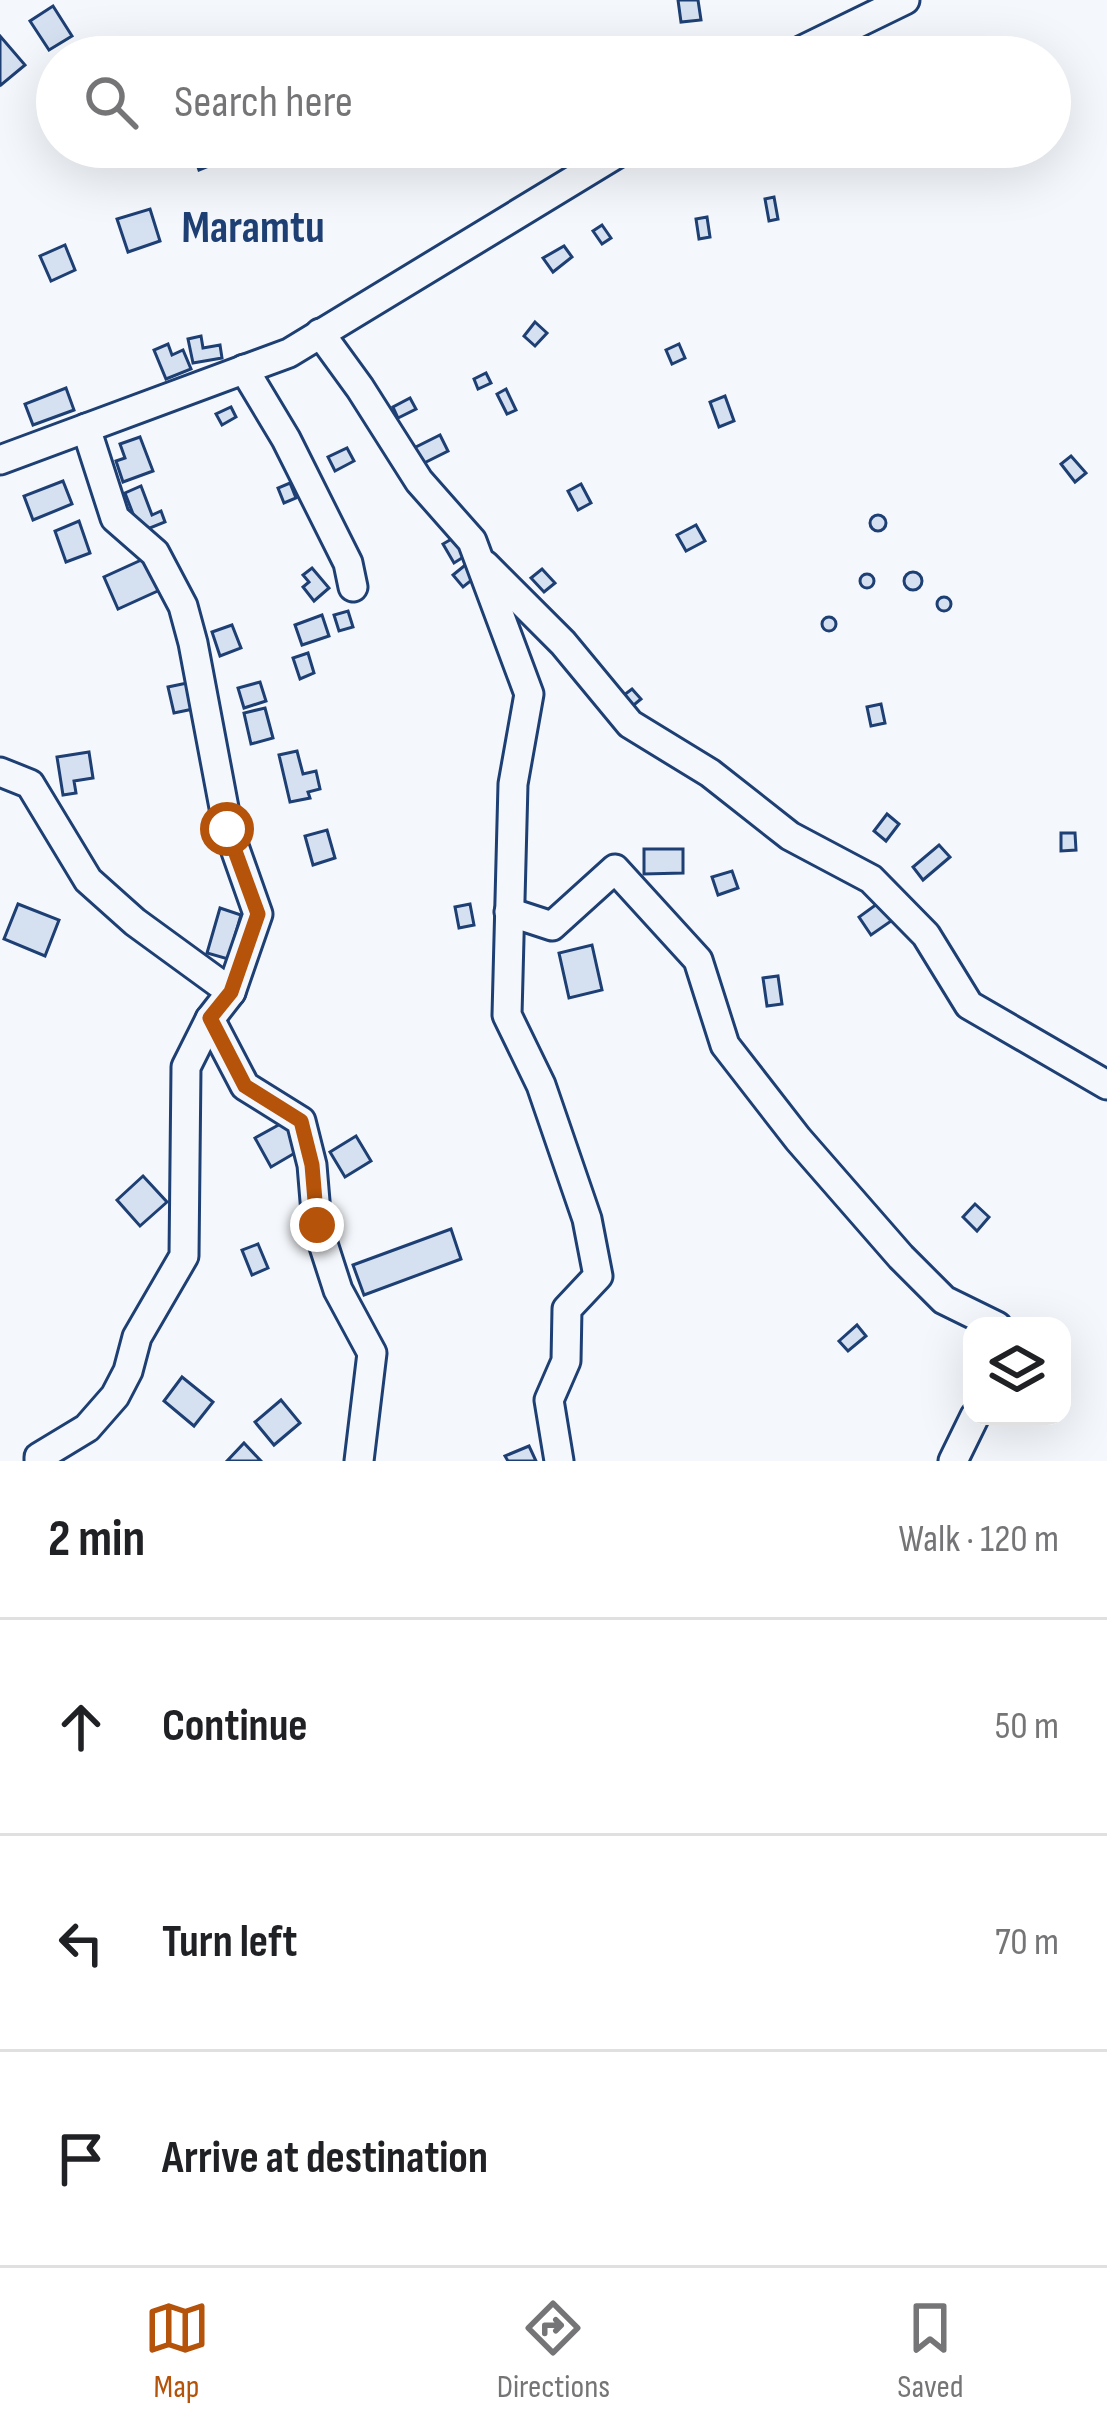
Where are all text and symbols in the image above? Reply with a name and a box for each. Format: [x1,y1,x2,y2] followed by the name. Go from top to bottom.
[36,36,1071,168] search box
[78,69,144,135] icon: search
[174,75,353,130] text: Search here
[181,201,325,256] district label: Maramtu
[200,802,254,856] route start
[290,1198,344,1252] route end
[963,1317,1071,1425] map controls
[963,1317,1071,1425] button: layers
[48,1509,145,1570] text: 2 min
[899,1516,1059,1563] text: Walk · 120 m
[48,1694,114,1760] icon: ahead
[162,1699,308,1754] text: Continue
[995,1703,1059,1750] text: 50 m
[48,1910,114,1976] icon: left
[162,1915,297,1970] text: Turn left
[995,1919,1059,1966] text: 70 m
[48,2126,114,2192] icon: arrive
[162,2131,488,2186] text: Arrive at destination
[144,2295,210,2407] tab: Map
[497,2295,610,2407] tab: Directions
[897,2295,963,2407] tab: Saved

